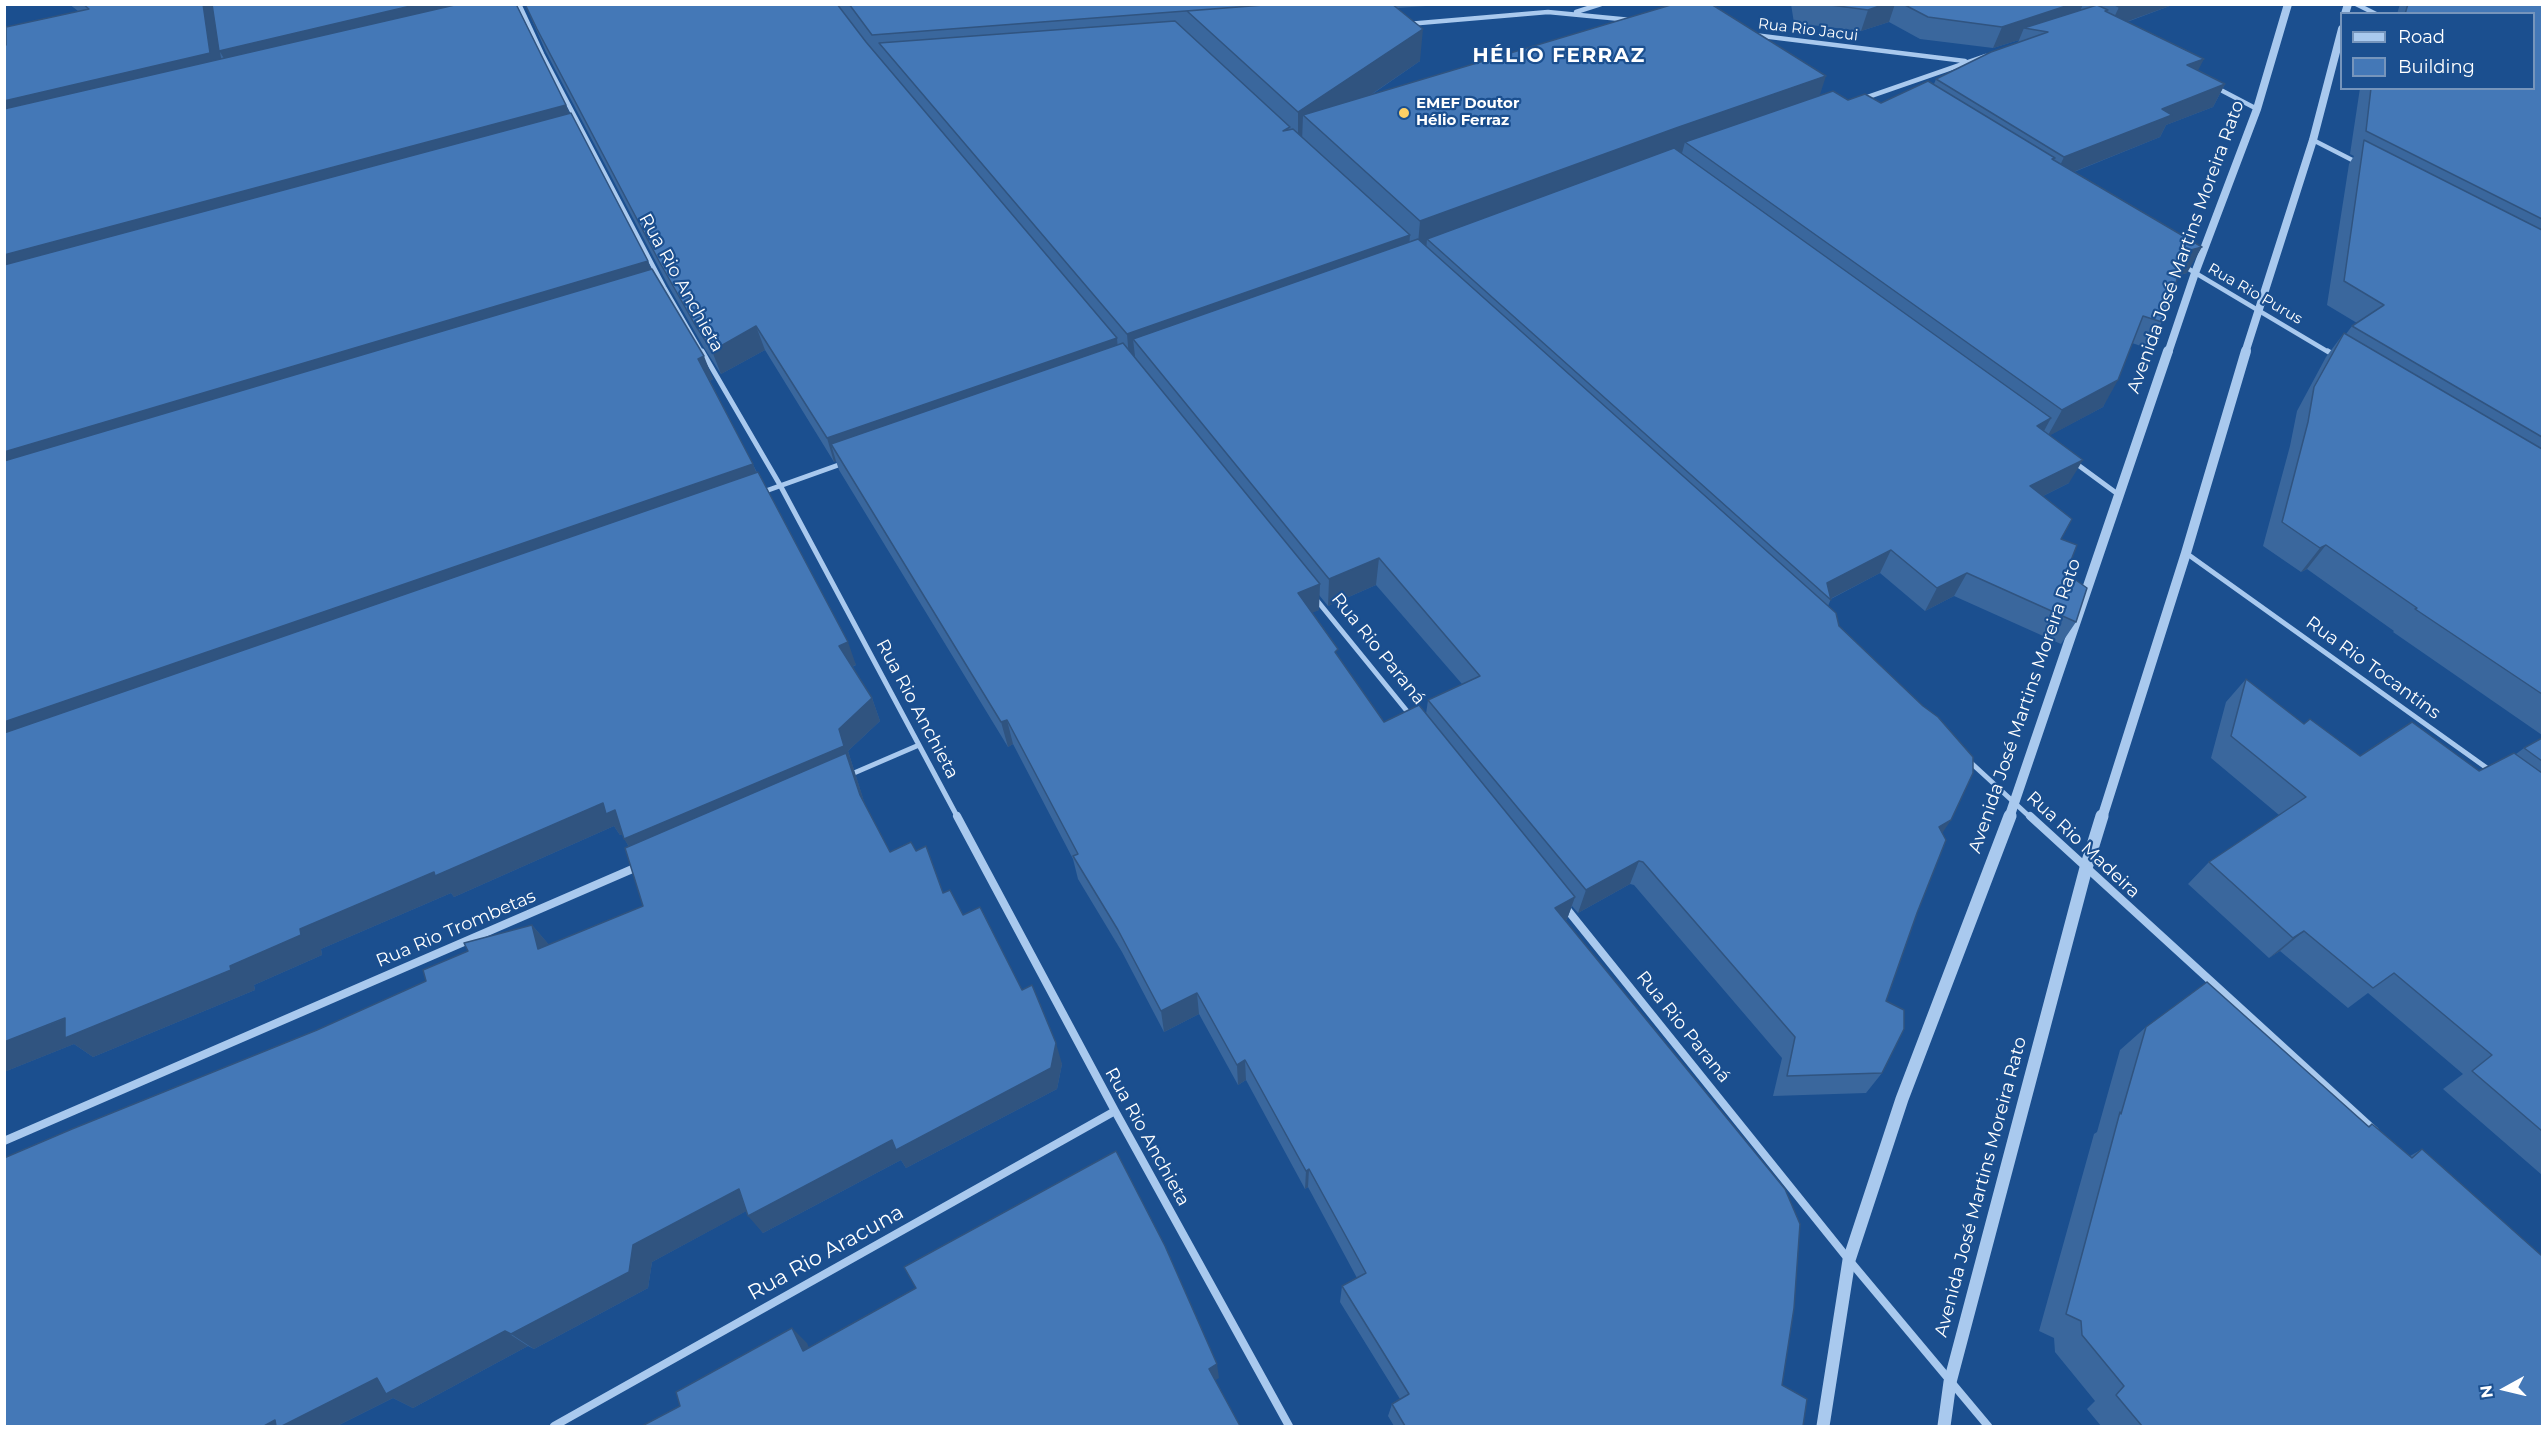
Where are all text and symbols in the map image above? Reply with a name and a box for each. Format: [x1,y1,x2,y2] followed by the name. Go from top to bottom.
[2340,12,2535,90] legend
[1757,15,1859,45] street label: Rua Rio Jacui
[2398,26,2445,48] text: Road
[1472,44,1646,68] district label: HÉLIO FERRAZ
[2398,56,2475,78] text: Building
[1416,95,1519,130] place label: EMEF Doutor Hélio Ferraz
[2123,98,2249,396] street label: Avenida José Martins Moreira Rato
[1397,106,1411,120] marker: EMEF Doutor Hélio Ferraz
[634,210,728,356] street label: Rua Rio Anchieta
[2205,260,2305,328] street label: Rua Rio Purus
[1964,556,2086,856] street label: Avenida José Martins Moreira Rato
[1326,589,1430,709] street label: Rua Rio Paraná
[2302,612,2444,724] street label: Rua Rio Tocantins
[871,636,963,782] street label: Rua Rio Anchieta
[2022,787,2144,903] street label: Rua Rio Madeira
[373,886,539,972] street label: Rua Rio Trombetas
[1631,967,1735,1087] street label: Rua Rio Paraná
[1930,1035,2032,1339] street label: Avenida José Martins Moreira Rato
[1100,1064,1194,1210] street label: Rua Rio Anchieta
[744,1200,908,1306] street label: Rua Rio Aracuna
[2475,1359,2535,1419] north arrow
[2476,1384,2497,1399] text: N

